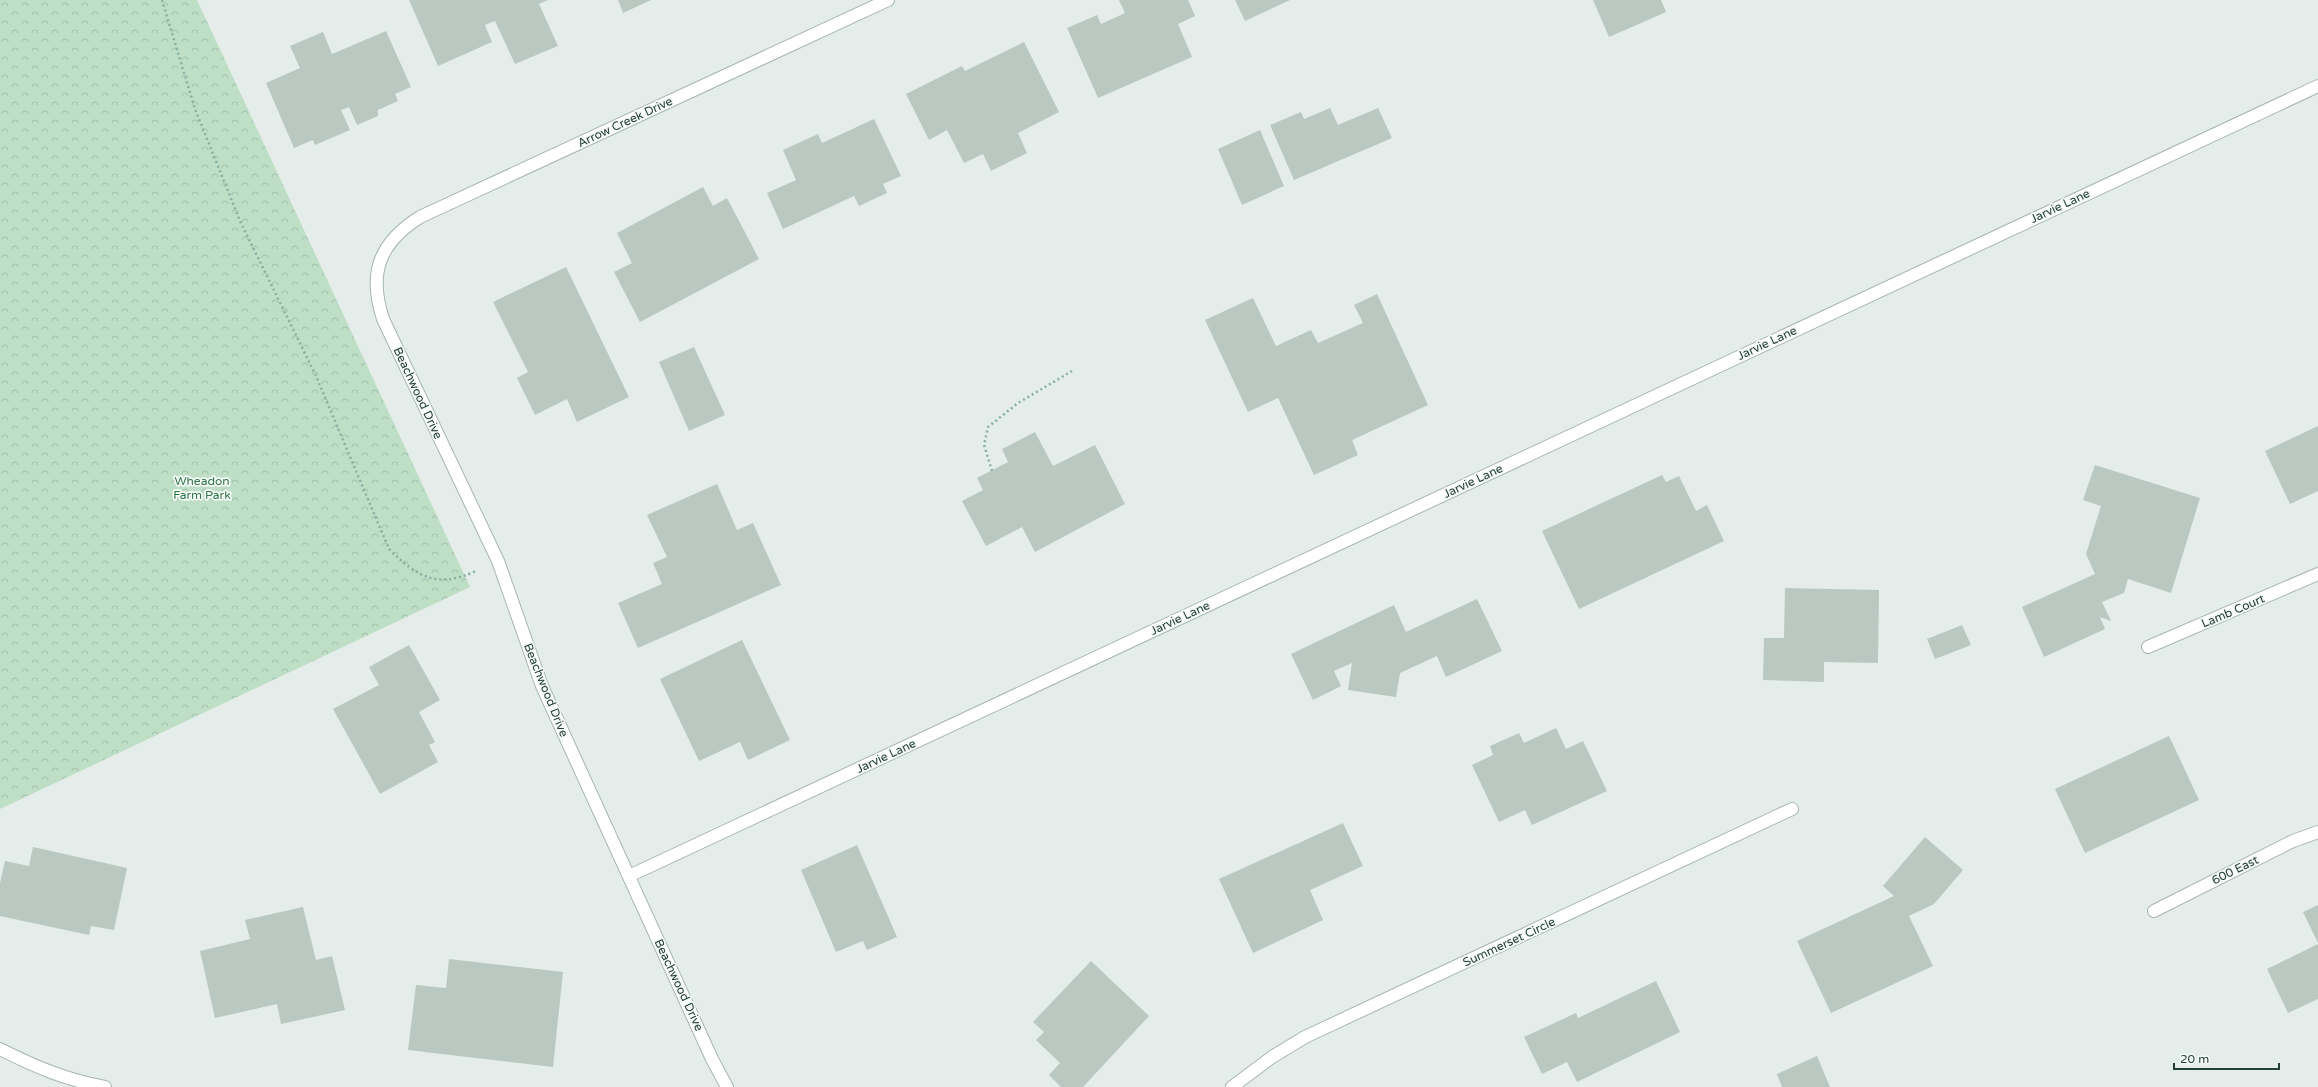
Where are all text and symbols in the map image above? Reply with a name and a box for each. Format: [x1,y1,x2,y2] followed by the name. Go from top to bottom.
[575,94,675,150] street label: Arrow Creek Drive
[2028,186,2092,226] street label: Jarvie Lane
[1735,323,1799,363] street label: Jarvie Lane
[391,345,445,441] street label: Beachwood Drive
[1441,461,1505,501] street label: Jarvie Lane
[173,474,231,502] park label: Wheadon Farm Park
[2199,591,2267,631] street label: Lamb Court
[1148,598,1212,638] street label: Jarvie Lane
[521,641,571,739] street label: Beachwood Drive
[854,736,918,776] street label: Jarvie Lane
[2209,852,2261,887] street label: 600 East
[1461,914,1558,970] street label: Summerset Circle
[652,937,706,1033] street label: Beachwood Drive
[2174,1045,2279,1071] scale bar
[2180,1052,2209,1066] text: 20 m

